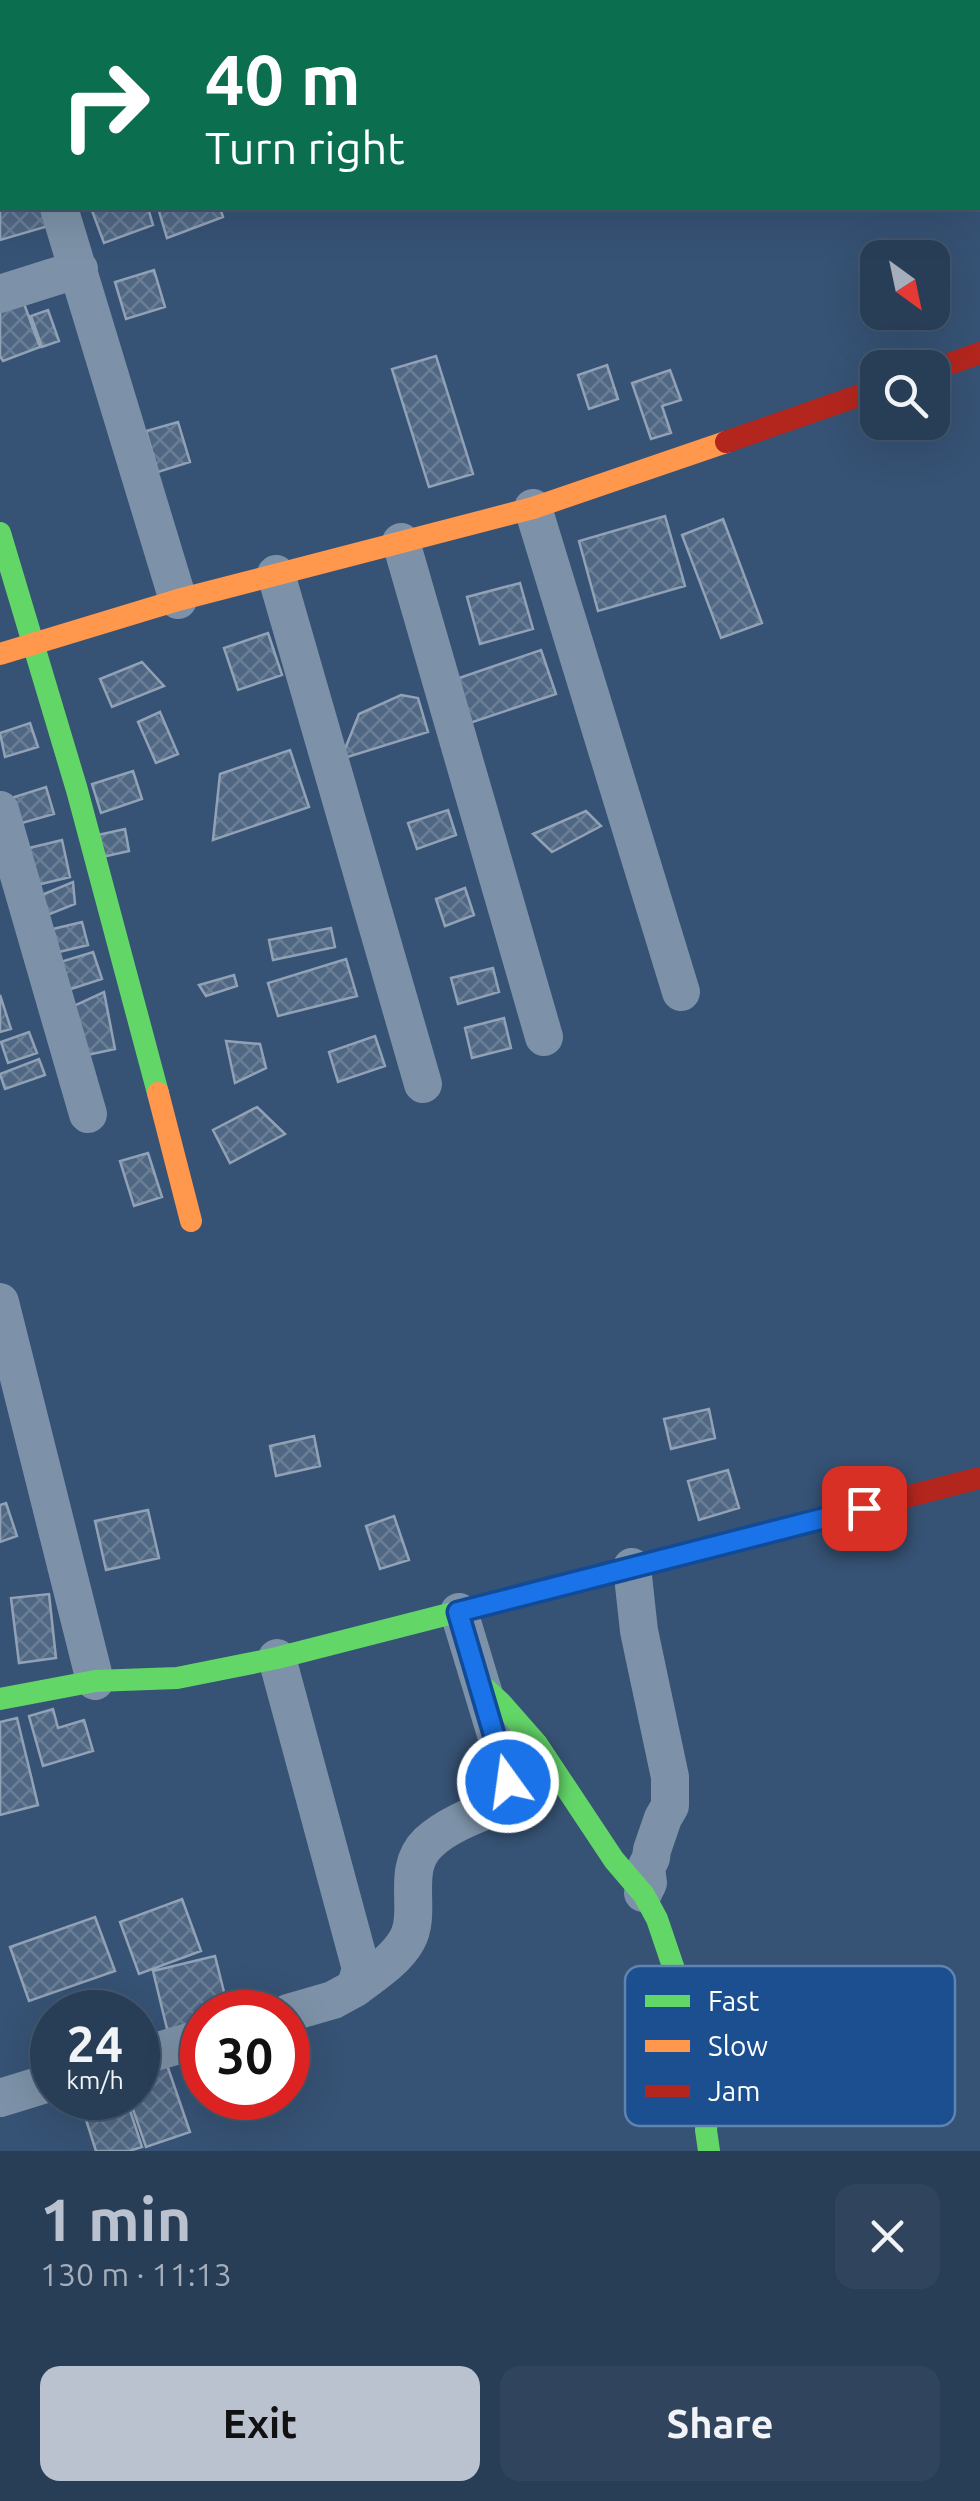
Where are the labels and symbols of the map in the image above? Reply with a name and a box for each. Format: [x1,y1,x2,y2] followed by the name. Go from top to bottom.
[860,240,950,330] north arrow
[822,1466,907,1551] pin
[456,1730,560,1834] position arrow
[625,1966,955,2126] legend
[708,1985,759,2016] text: Fast
[180,1990,310,2120] speed limit sign: 30
[708,2030,768,2061] text: Slow
[708,2075,760,2106] text: Jam

